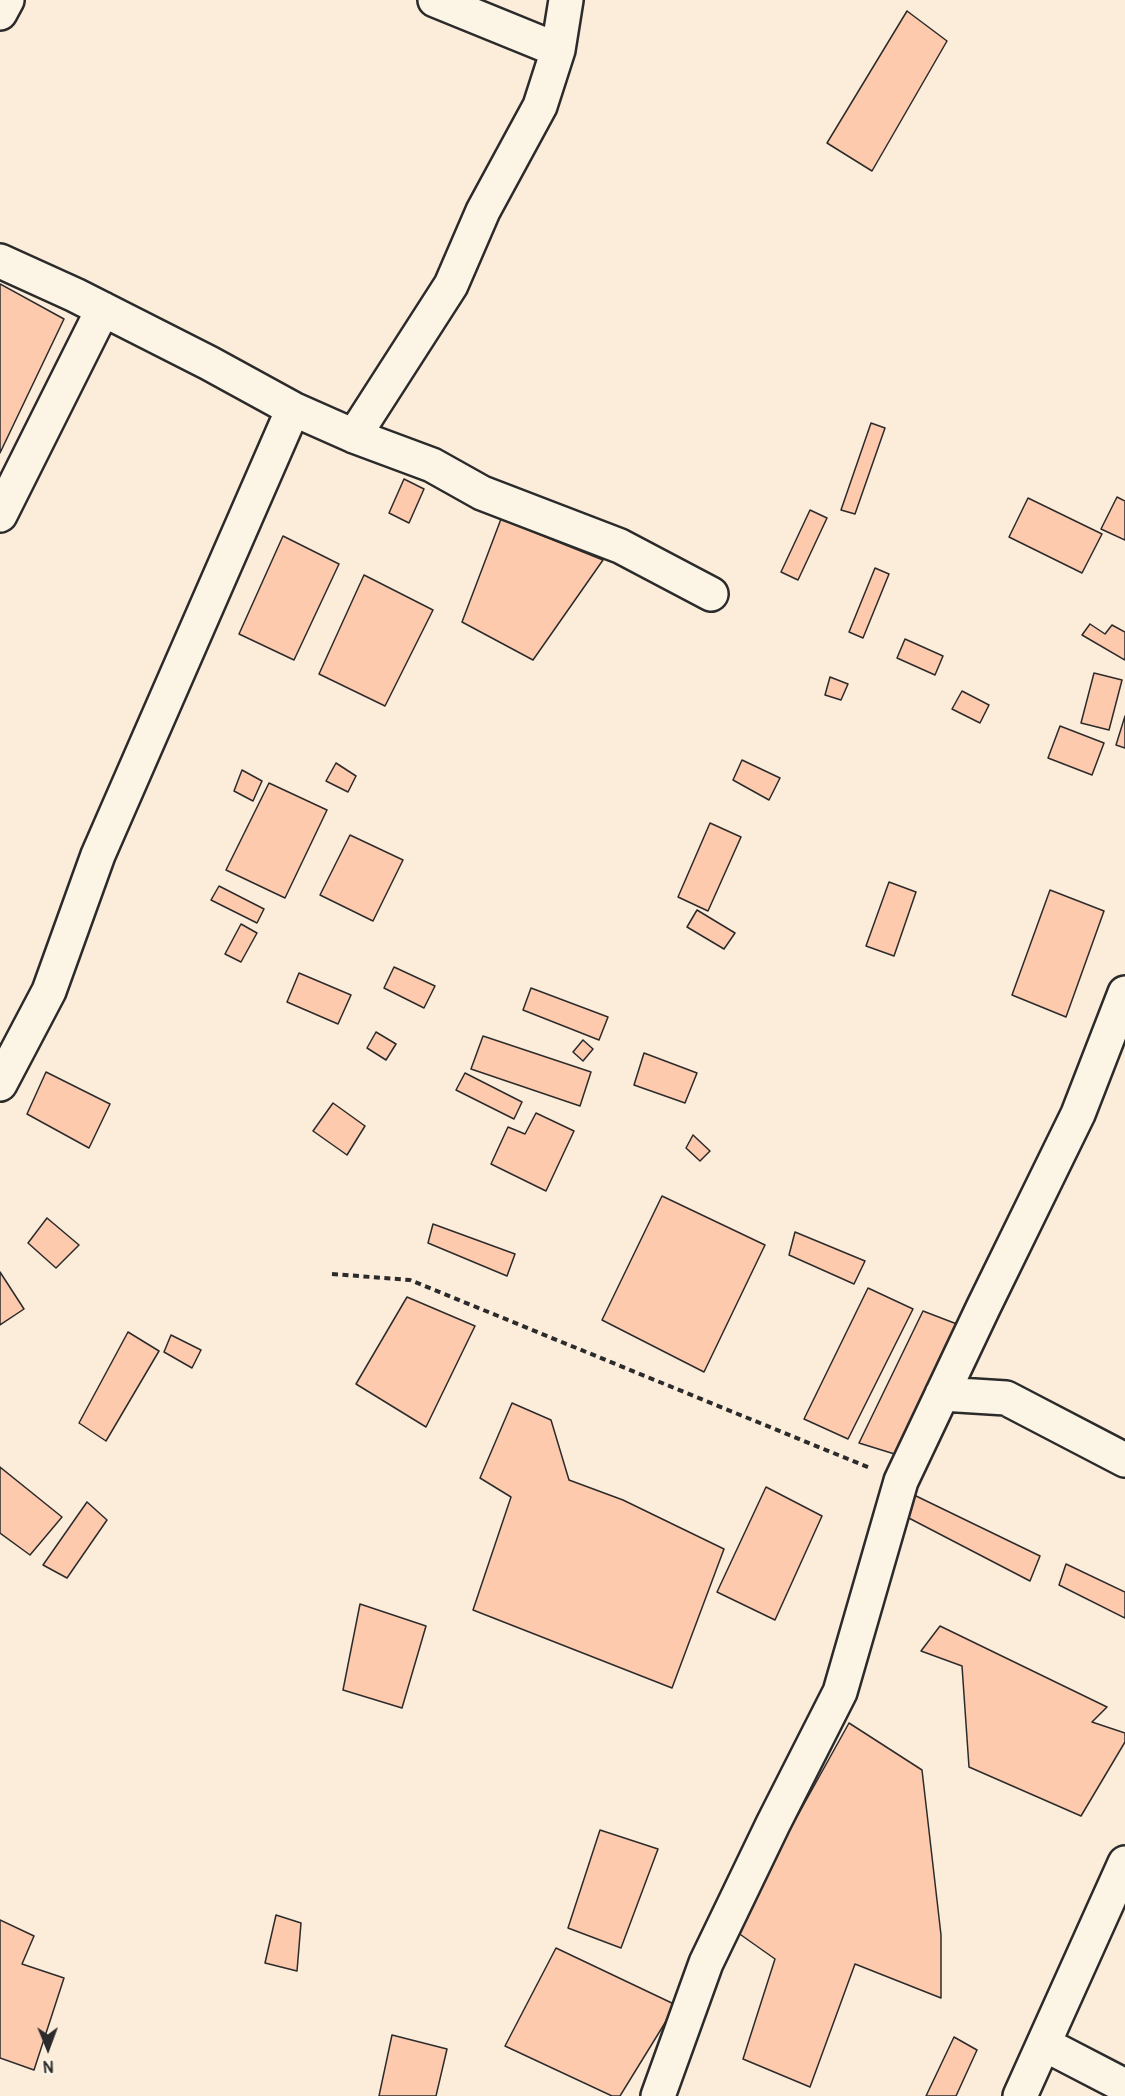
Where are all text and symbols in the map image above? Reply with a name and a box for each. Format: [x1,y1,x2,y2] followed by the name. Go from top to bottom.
[18,2018,78,2078] north arrow
[43,2056,54,2076] text: N

